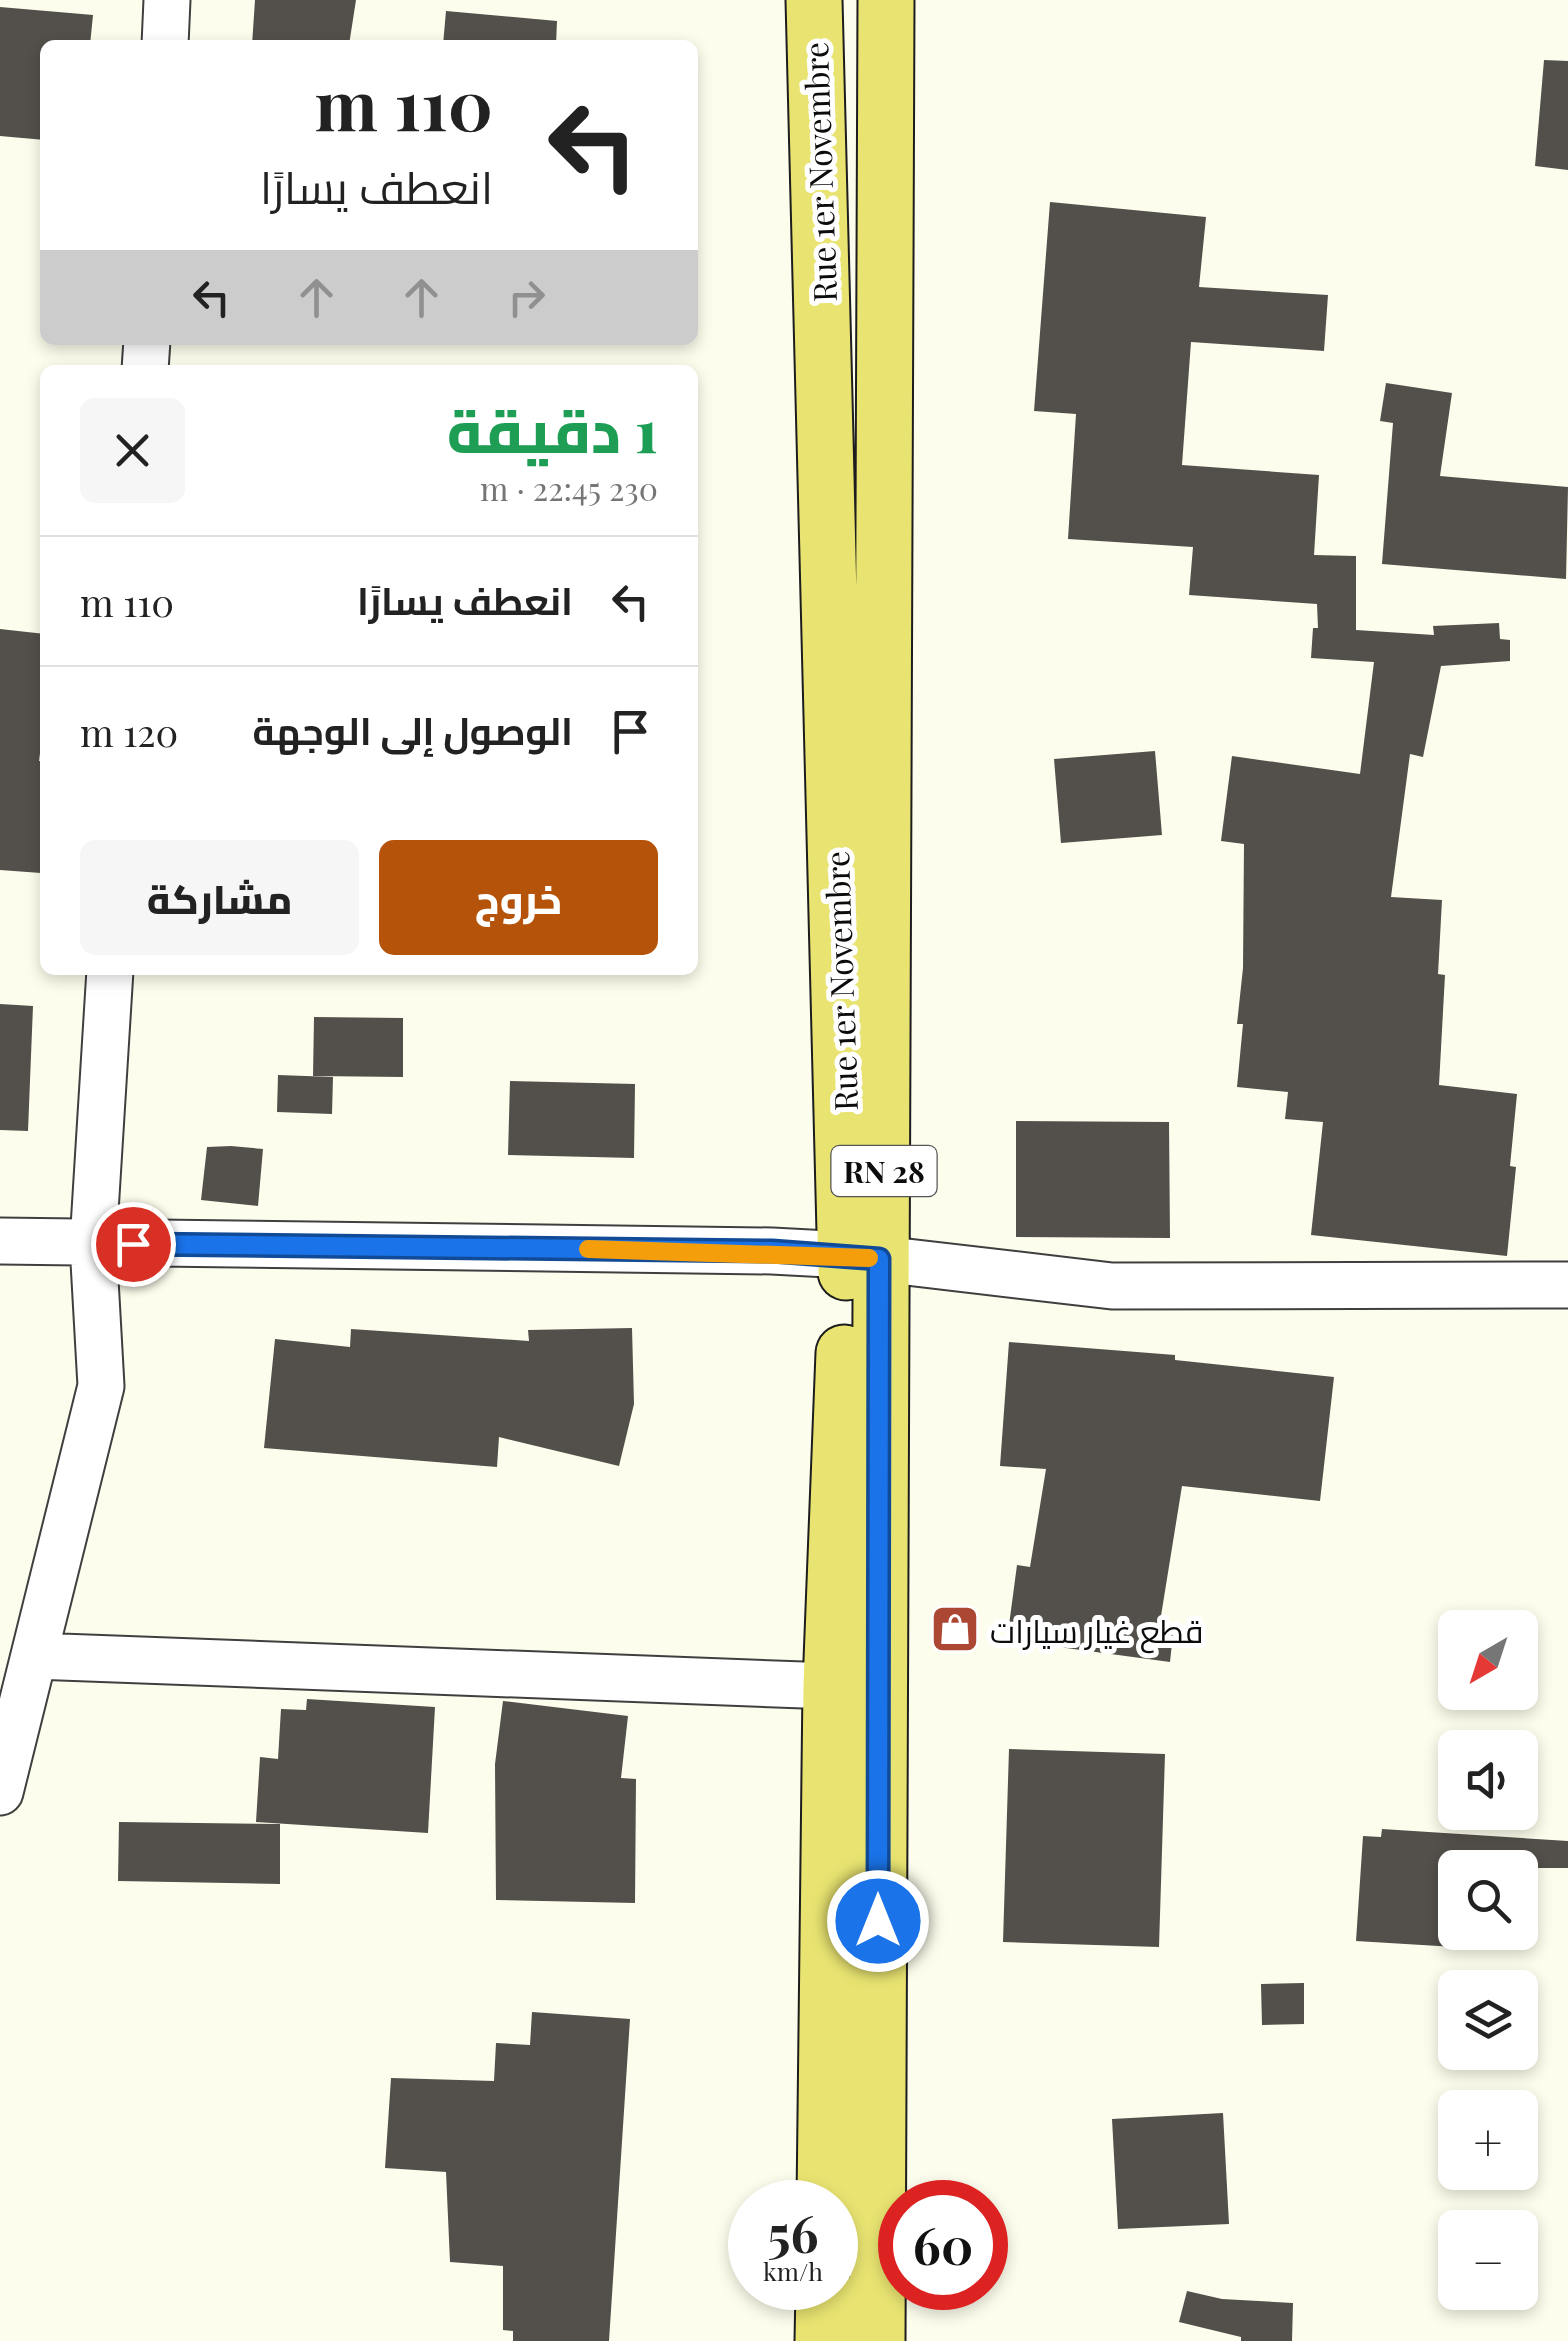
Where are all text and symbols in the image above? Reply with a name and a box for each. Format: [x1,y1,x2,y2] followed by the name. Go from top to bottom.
[793,41,845,303] street label: Rue 1er Novembre
[315,55,493,149] text: 110 m
[528,80,658,210] icon: left
[260,155,493,215] text: انعطف يسارًا
[184,270,239,325] icon: left
[289,270,344,325] icon: ahead
[394,270,449,325] icon: ahead
[499,270,554,325] icon: right
[447,388,658,468] text: 1 دقيقة
[80,398,185,503] button: close
[480,466,658,509] text: 230 m · 22:45
[357,574,573,625] text: انعطف يسارًا
[603,574,658,629] icon: left
[80,576,174,627] text: 110 m
[253,704,573,755] text: الوصول إلى الوجهة
[603,704,658,759] icon: arrive
[80,706,178,757] text: 120 m
[80,840,359,955] button: مشاركة
[379,840,658,955] button: خروج
[814,850,866,1112] street label: Rue 1er Novembre
[832,1146,936,1196] road number: RN 28
[91,1202,176,1287] pin
[106,1217,161,1272] icon: arrive
[929,1603,981,1655] shop icon: قطع غيار سيارات
[990,1608,1203,1654] place label: قطع غيار سيارات
[1438,1610,1538,1710] north arrow
[1438,1610,1538,2310] map controls
[1438,1730,1538,1830] button: sound
[1438,1850,1538,1950] button: search
[826,1869,930,1973] position arrow
[1438,1970,1538,2070] button: layers
[1438,2090,1538,2190] button: +
[878,2180,1008,2310] speed limit sign: 60
[767,2199,818,2266] text: 56
[1438,2210,1538,2310] button: −
[763,2254,823,2287] text: km/h

